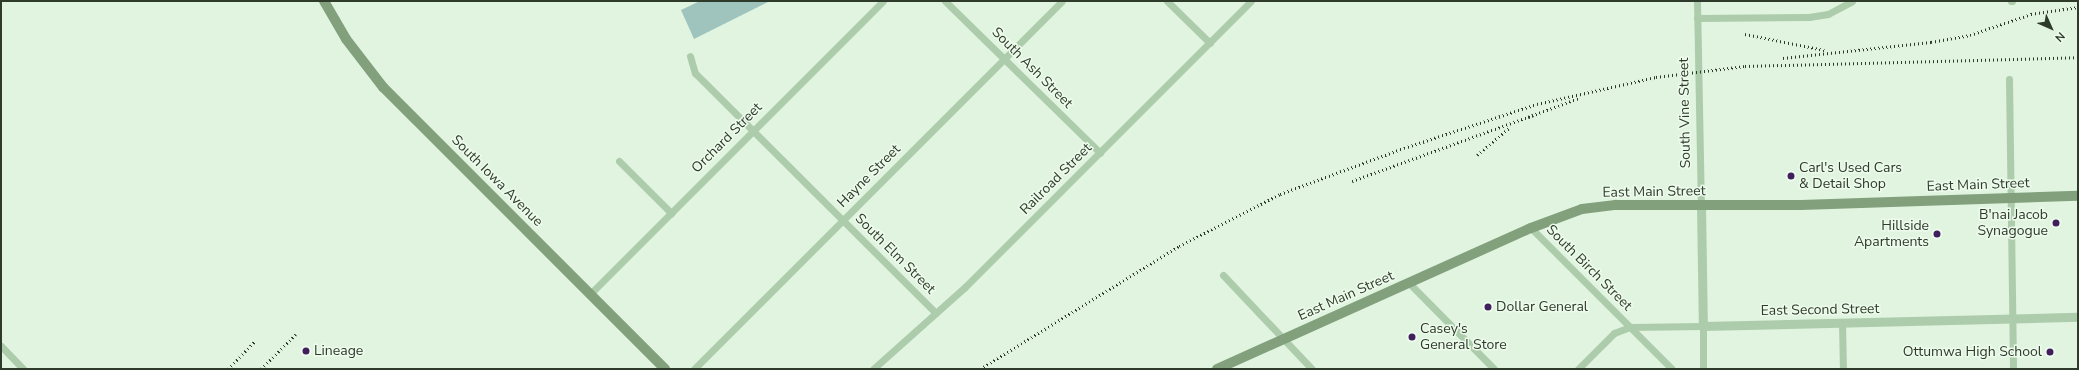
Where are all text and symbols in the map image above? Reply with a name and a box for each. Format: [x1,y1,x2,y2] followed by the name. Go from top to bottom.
[2031,8,2071,48] north arrow
[988,24,1076,112] street label: South Ash Street
[2052,29,2068,45] text: N
[1676,57,1694,169] street label: South Vine Street
[688,99,766,177] street label: Orchard Street
[448,132,546,230] street label: South Iowa Avenue
[1017,140,1095,218] street label: Railroad Street
[834,141,904,211] street label: Hayne Street
[1799,160,1902,192] place label: Carl's Used Cars & Detail Shop
[1786,171,1796,181] marker: Carl's Used Cars & Detail Shop
[1926,175,2030,195] street label: East Main Street
[1602,183,1706,201] street label: East Main Street
[1977,207,2048,240] place label: B'nai Jacob Synagogue
[851,210,939,298] street label: South Elm Street
[1854,218,1929,250] place label: Hillside Apartments
[2051,218,2061,228] marker: B'nai Jacob Synagogue
[1543,222,1635,314] street label: South Birch Street
[1932,229,1942,239] marker: Hillside Apartments
[1296,267,1396,325] street label: East Main Street
[1496,299,1588,315] place label: Dollar General
[1760,301,1880,319] street label: East Second Street
[1483,302,1493,312] marker: Dollar General
[1420,321,1507,354] place label: Casey's General Store
[1407,332,1417,342] marker: Casey's General Store
[314,343,363,359] place label: Lineage
[1903,344,2042,360] place label: Ottumwa High School
[301,346,311,356] marker: Lineage
[2045,347,2055,357] marker: Ottumwa High School

